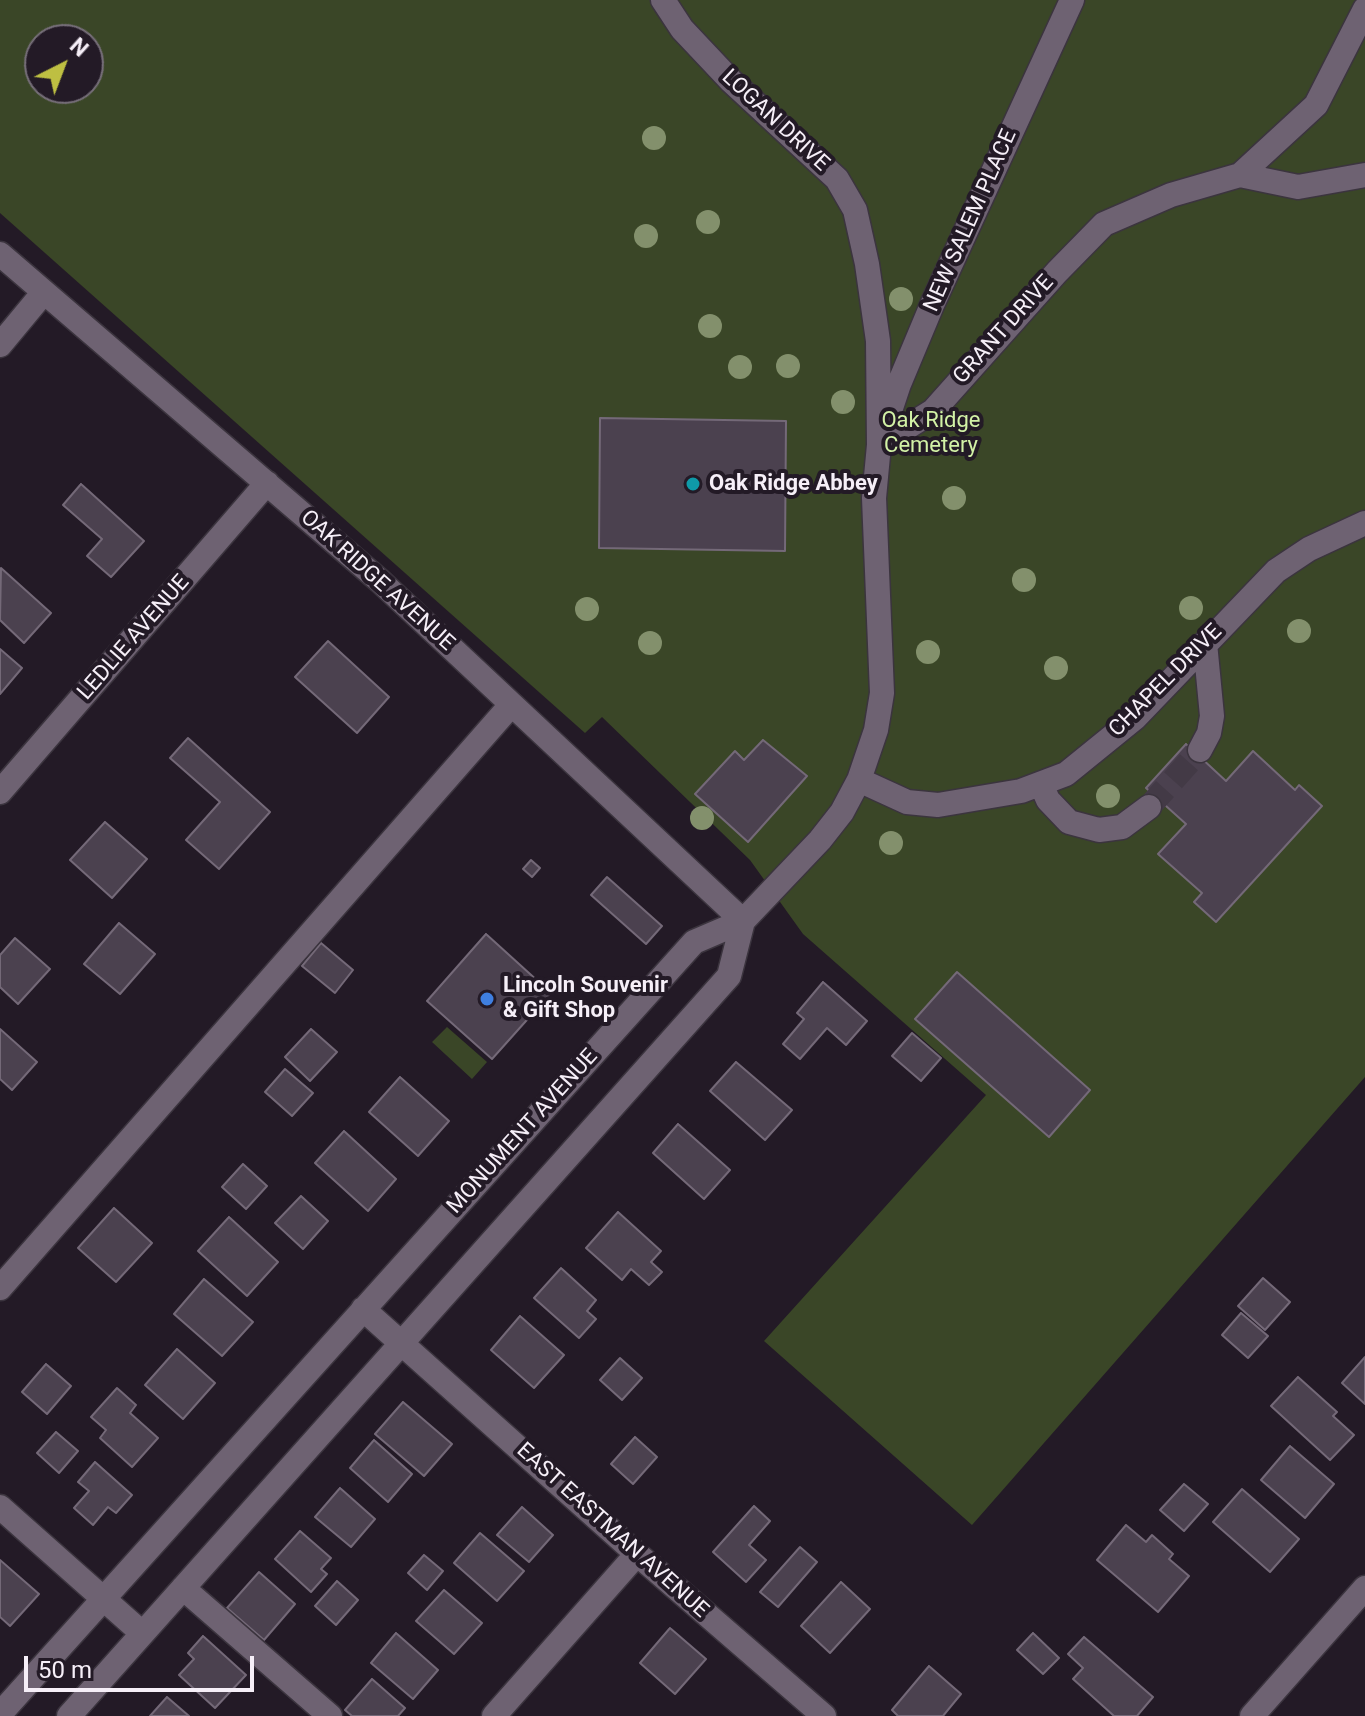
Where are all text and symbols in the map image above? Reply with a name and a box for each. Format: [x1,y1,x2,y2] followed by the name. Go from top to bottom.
[24,24,104,104] north arrow
[65,33,93,62] text: N
[716,65,834,177] street label: LOGAN DRIVE
[919,126,1023,316] street label: NEW SALEM PLACE
[948,270,1060,390] street label: GRANT DRIVE
[881,408,981,460] park label: Oak Ridge Cemetery
[709,471,878,497] place label: Oak Ridge Abbey
[684,475,702,493] marker: Oak Ridge Abbey
[295,505,459,657] street label: OAK RIDGE AVENUE
[73,570,195,706] street label: LEDLIE AVENUE
[1104,619,1228,743] street label: CHAPEL DRIVE
[503,973,668,1024] place label: Lincoln Souvenir & Gift Shop
[478,990,496,1008] marker: Lincoln Souvenir & Gift Shop
[442,1044,604,1220] street label: MONUMENT AVENUE
[511,1438,713,1624] street label: EAST EASTMAN AVENUE
[28,1640,258,1690] scale bar
[38,1656,92,1684] text: 50 m

